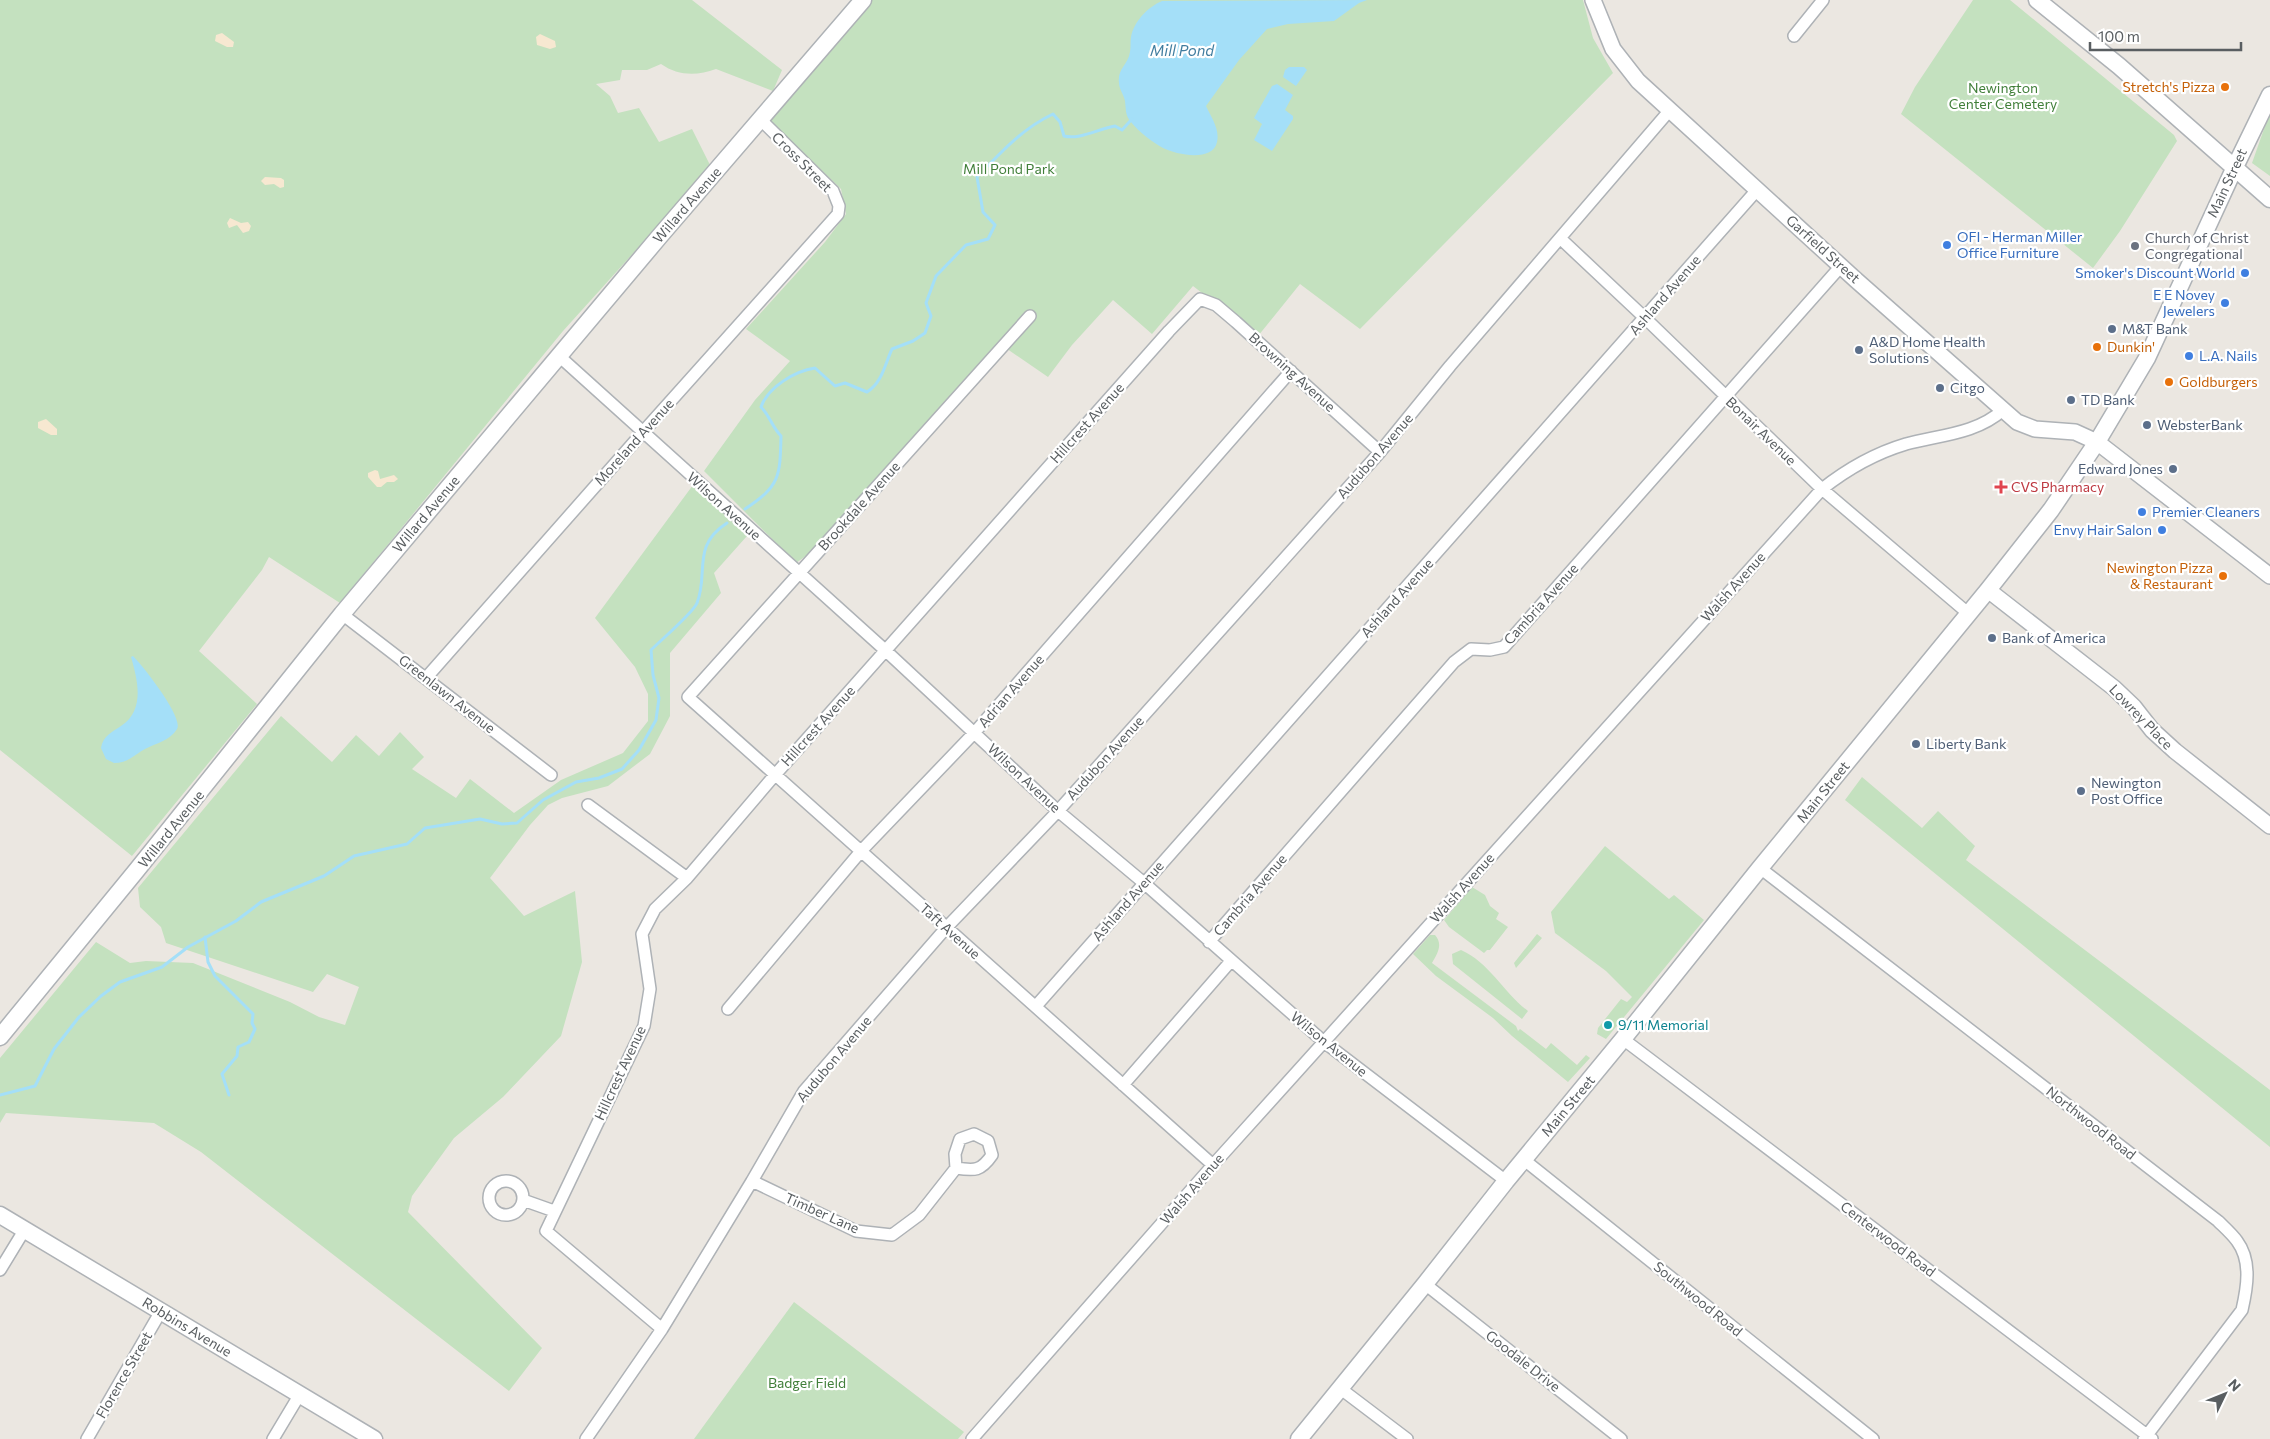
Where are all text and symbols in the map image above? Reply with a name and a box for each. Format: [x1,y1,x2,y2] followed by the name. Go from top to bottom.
[2090,20,2241,52] scale bar
[2098,27,2140,45] text: 100 m
[1150,41,1215,59] water label: Mill Pond
[2122,78,2215,95] place label: Stretch's Pizza
[1949,79,2057,112] park label: Newington Center Cemetery
[2219,81,2231,93] marker: Stretch's Pizza
[769,128,836,195] street label: Cross Street
[2203,145,2250,220] street label: Main Street
[963,160,1055,177] park label: Mill Pond Park
[649,163,724,246] street label: Willard Avenue
[1783,211,1864,286] street label: Garfield Street
[1957,228,2083,261] place label: OFI - Herman Miller Office Furniture
[2145,229,2249,262] place label: Church of Christ Congregational
[1941,239,1953,251] marker: OFI - Herman Miller Office Furniture
[2129,240,2141,252] marker: Church of Christ Congregational
[1625,251,1704,338] street label: Ashland Avenue
[2075,264,2235,281] place label: Smoker's Discount World
[2239,267,2251,279] marker: Smoker's Discount World
[2153,286,2215,319] place label: E E Novey Jewelers
[2219,297,2231,309] marker: E E Novey Jewelers
[2122,320,2188,337] place label: M&T Bank
[2106,323,2118,335] marker: M&T Bank
[1246,328,1339,415] street label: Browning Avenue
[1869,333,1986,366] place label: A&D Home Health Solutions
[2107,338,2155,355] place label: Dunkin'
[2091,341,2103,353] marker: Dunkin'
[1853,344,1865,356] marker: A&D Home Health Solutions
[2199,347,2257,364] place label: L.A. Nails
[2183,350,2195,362] marker: L.A. Nails
[2179,373,2258,390] place label: Goldburgers
[2163,376,2175,388] marker: Goldburgers
[1046,379,1127,466] street label: Hillcrest Avenue
[1950,379,1985,396] place label: Citgo
[1934,382,1946,394] marker: Citgo
[2081,391,2135,408] place label: TD Bank
[1723,393,1800,468] street label: Bonair Avenue
[2065,394,2077,406] marker: TD Bank
[590,395,677,489] street label: Moreland Avenue
[1333,410,1416,502] street label: Audubon Avenue
[2157,416,2243,433] place label: WebsterBank
[2141,419,2153,431] marker: WebsterBank
[814,458,903,554] street label: Brookdale Avenue
[2078,460,2163,477] place label: Edward Jones
[2167,463,2179,475] marker: Edward Jones
[684,468,765,543] street label: Wilson Avenue
[389,472,463,556] street label: Willard Avenue
[2011,478,2104,495] place label: CVS Pharmacy
[1995,481,2007,493] marker: CVS Pharmacy
[2152,503,2260,520] place label: Premier Cleaners
[2136,506,2148,518] marker: Premier Cleaners
[2054,521,2152,538] place label: Envy Hair Salon
[2156,524,2168,536] marker: Envy Hair Salon
[1697,548,1768,625] street label: Walsh Avenue
[1357,555,1437,641] street label: Ashland Avenue
[2106,559,2213,592] place label: Newington Pizza & Restaurant
[1500,560,1581,648] street label: Cambria Avenue
[2217,570,2229,582] marker: Newington Pizza & Restaurant
[2002,629,2106,646] place label: Bank of America
[1986,632,1998,644] marker: Bank of America
[396,651,499,737] street label: Greenlawn Avenue
[974,651,1047,731] street label: Adrian Avenue
[2106,681,2177,753] street label: Lowrey Place
[777,682,858,769] street label: Hillcrest Avenue
[1062,712,1147,803] street label: Audubon Avenue
[1926,735,2007,752] place label: Liberty Bank
[1910,738,1922,750] marker: Liberty Bank
[984,740,1064,816] street label: Wilson Avenue
[1793,757,1853,826] street label: Main Street
[2091,774,2163,807] place label: Newington Post Office
[2075,785,2087,797] marker: Newington Post Office
[134,786,207,871] street label: Willard Avenue
[1426,849,1497,926] street label: Walsh Avenue
[1209,850,1290,939] street label: Cambria Avenue
[1088,857,1167,944] street label: Ashland Avenue
[917,899,984,962] street label: Taft Avenue
[1288,1008,1371,1080] street label: Wilson Avenue
[793,1012,875,1105] street label: Audubon Avenue
[1618,1016,1709,1033] place label: 9/11 Memorial
[1602,1019,1614,1031] marker: 9/11 Memorial
[590,1023,649,1123] street label: Hillcrest Avenue
[1537,1072,1598,1140] street label: Main Street
[2043,1082,2140,1163] street label: Northwood Road
[1156,1150,1227,1228] street label: Walsh Avenue
[782,1189,862,1236] street label: Timber Lane
[1837,1197,1939,1280] street label: Centerwood Road
[1651,1258,1746,1340] street label: Southwood Road
[140,1293,235,1360] street label: Robbins Avenue
[1483,1326,1564,1395] street label: Goodale Drive
[92,1328,155,1421] street label: Florence Street
[2200,1369,2250,1419] north arrow
[768,1374,846,1391] park label: Badger Field
[2225,1375,2245,1394] text: N

